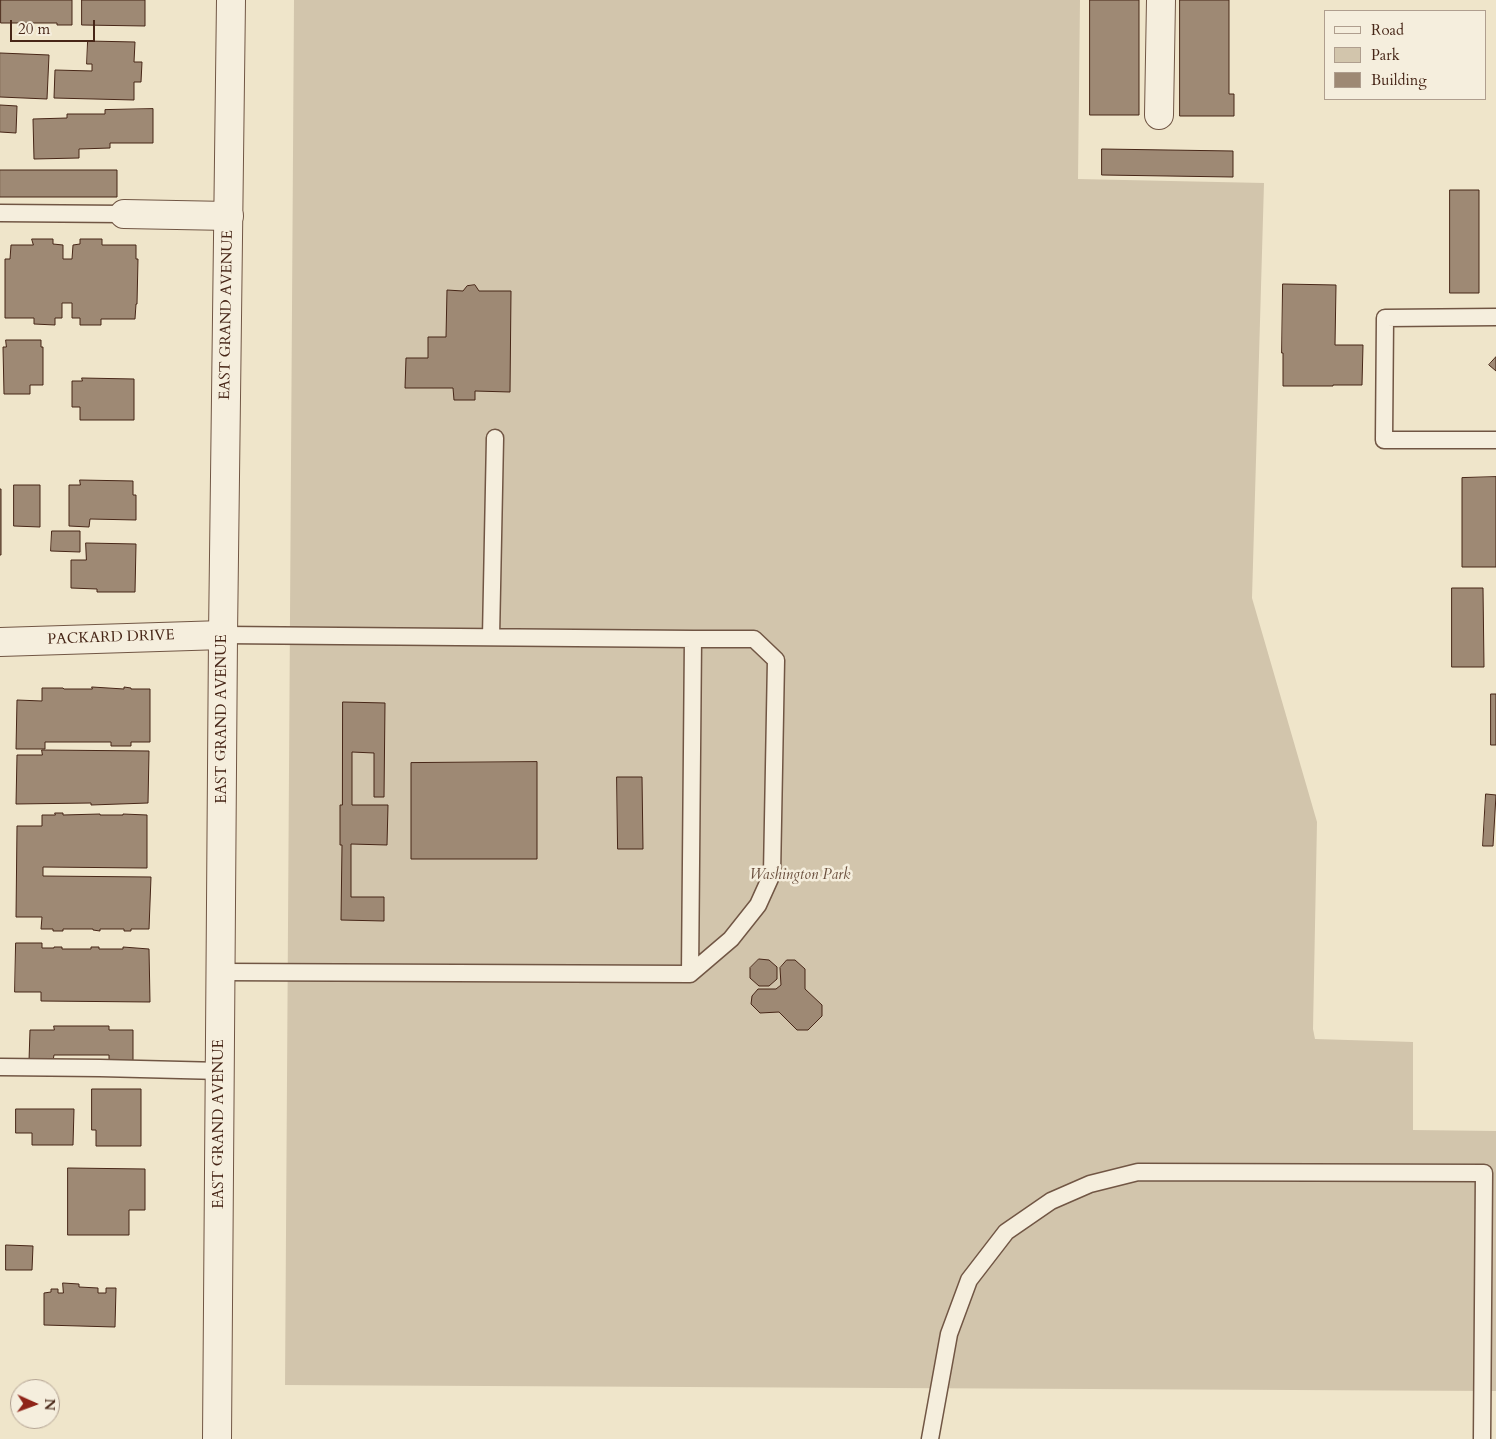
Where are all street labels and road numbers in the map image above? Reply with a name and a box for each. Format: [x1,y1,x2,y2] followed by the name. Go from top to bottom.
[217,230,237,400] street label: EAST GRAND AVENUE
[47,627,175,649] street label: PACKARD DRIVE
[214,634,232,804] street label: EAST GRAND AVENUE
[211,1039,229,1209] street label: EAST GRAND AVENUE

